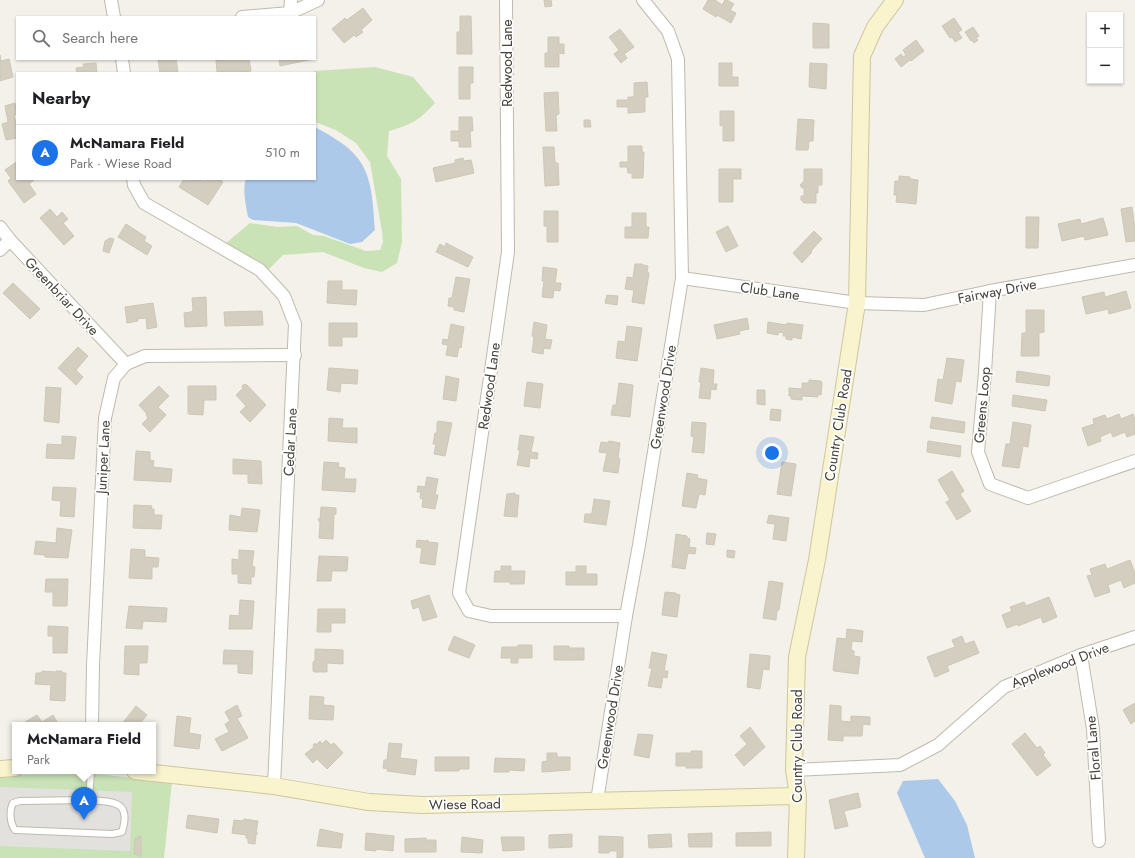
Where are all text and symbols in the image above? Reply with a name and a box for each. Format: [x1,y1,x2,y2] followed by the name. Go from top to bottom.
[1087,12,1123,84] map controls
[1087,12,1123,48] button: +
[16,16,316,60] search box
[497,19,517,107] street label: Redwood Lane
[30,27,52,49] icon: search
[62,27,138,49] text: Search here
[1087,48,1123,84] button: −
[32,86,90,110] text: Nearby
[70,132,184,154] text: McNamara Field
[40,143,50,162] text: A
[265,143,300,162] text: 510 m
[70,154,172,173] text: Park · Wiese Road
[20,252,104,340] street label: Greenbriar Drive
[956,274,1038,308] street label: Fairway Drive
[739,277,801,305] street label: Club Lane
[473,341,505,431] street label: Redwood Lane
[645,344,681,450] street label: Greenwood Drive
[969,366,995,444] street label: Greens Loop
[819,367,857,483] street label: Country Club Road
[278,407,302,477] street label: Cedar Lane
[91,420,115,496] street label: Juniper Lane
[762,443,782,463] your location
[1008,637,1112,693] street label: Applewood Drive
[592,664,628,770] street label: Greenwood Drive
[787,689,807,803] street label: Country Club Road
[1080,715,1106,781] street label: Floral Lane
[12,722,156,774] popup
[27,728,141,750] text: McNamara Field
[27,750,50,769] text: Park
[71,787,97,820] pin: A
[429,793,501,815] street label: Wiese Road

